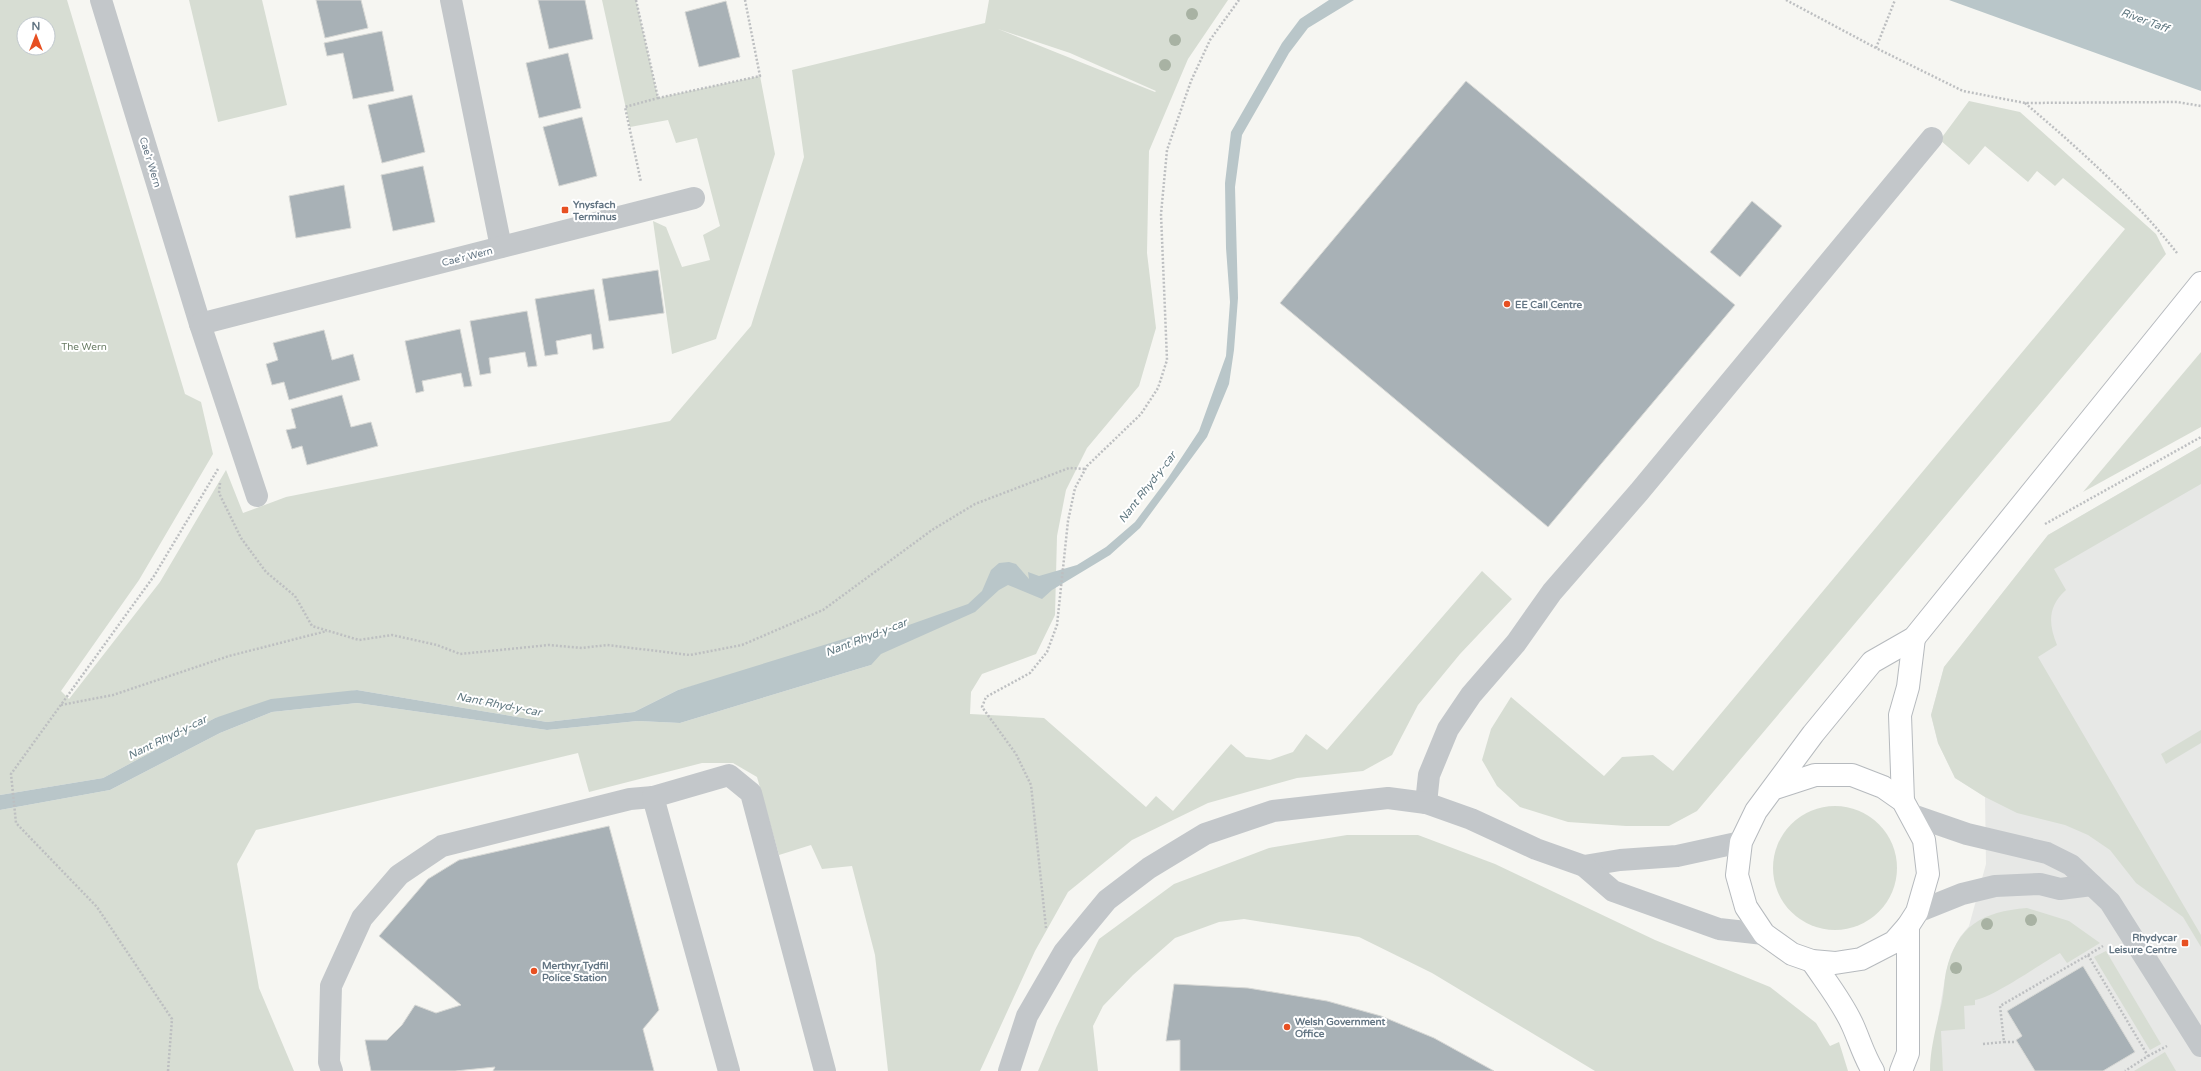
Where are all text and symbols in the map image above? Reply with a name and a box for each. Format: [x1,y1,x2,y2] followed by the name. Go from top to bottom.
[2119,6,2173,36] water label: River Taff
[16,16,56,56] north arrow
[32,20,40,33] text: N
[137,136,163,189] street label: Cae'r Wern
[572,199,617,223] place label: Ynysfach Terminus
[560,205,570,215] marker: Ynysfach Terminus
[441,245,494,269] street label: Cae'r Wern
[1502,299,1512,309] marker: EE Call Centre
[1515,299,1582,311] place label: EE Call Centre
[61,341,107,353] park label: The Wern
[1116,448,1180,525] water label: Nant Rhyd-y-car
[824,615,910,659] water label: Nant Rhyd-y-car
[455,690,544,719] water label: Nant Rhyd-y-car
[126,712,210,762] water label: Nant Rhyd-y-car
[2109,932,2177,956] place label: Rhydycar Leisure Centre
[2180,938,2190,948] marker: Rhydycar Leisure Centre
[542,960,608,984] place label: Merthyr Tydfil Police Station
[529,966,539,976] marker: Merthyr Tydfil Police Station
[1295,1016,1385,1040] place label: Welsh Government Office
[1282,1022,1292,1032] marker: Welsh Government Office

